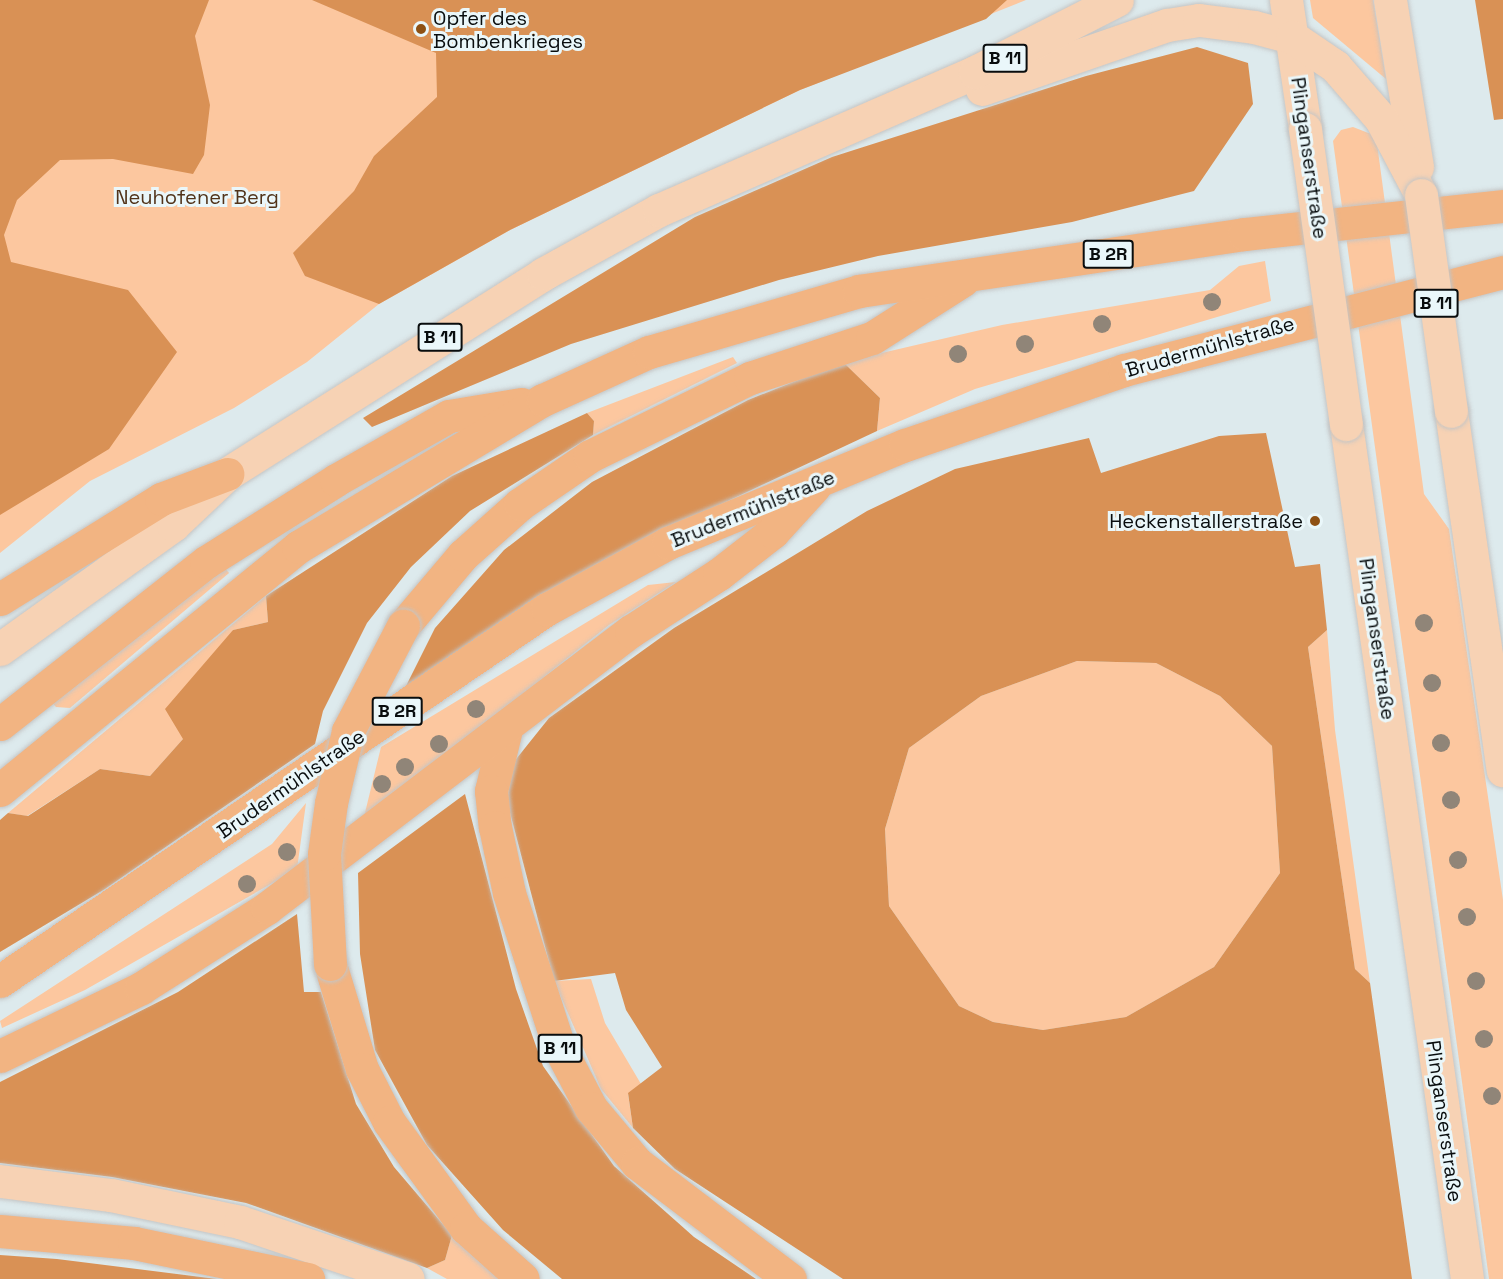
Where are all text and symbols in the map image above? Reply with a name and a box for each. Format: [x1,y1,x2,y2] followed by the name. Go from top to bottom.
[433,6,583,53] place label: Opfer des Bombenkrieges
[414,22,428,36] marker: Opfer des Bombenkrieges
[982,43,1028,73] road number: B 11
[1286,76,1332,240] street label: Plinganserstraße
[115,185,279,209] park label: Neuhofener Berg
[1082,239,1134,269] road number: B 2R
[1414,288,1458,318] road number: B 11
[1123,311,1297,383] street label: Brudermühlstraße
[418,322,462,352] road number: B 11
[668,465,838,553] street label: Brudermühlstraße
[1109,509,1303,533] place label: Heckenstallerstraße
[1308,514,1322,528] marker: Heckenstallerstraße
[1354,557,1400,721] street label: Plinganserstraße
[372,696,422,726] road number: B 2R
[213,724,369,844] street label: Brudermühlstraße
[538,1033,582,1063] road number: B 11
[1421,1039,1467,1203] street label: Plinganserstraße

